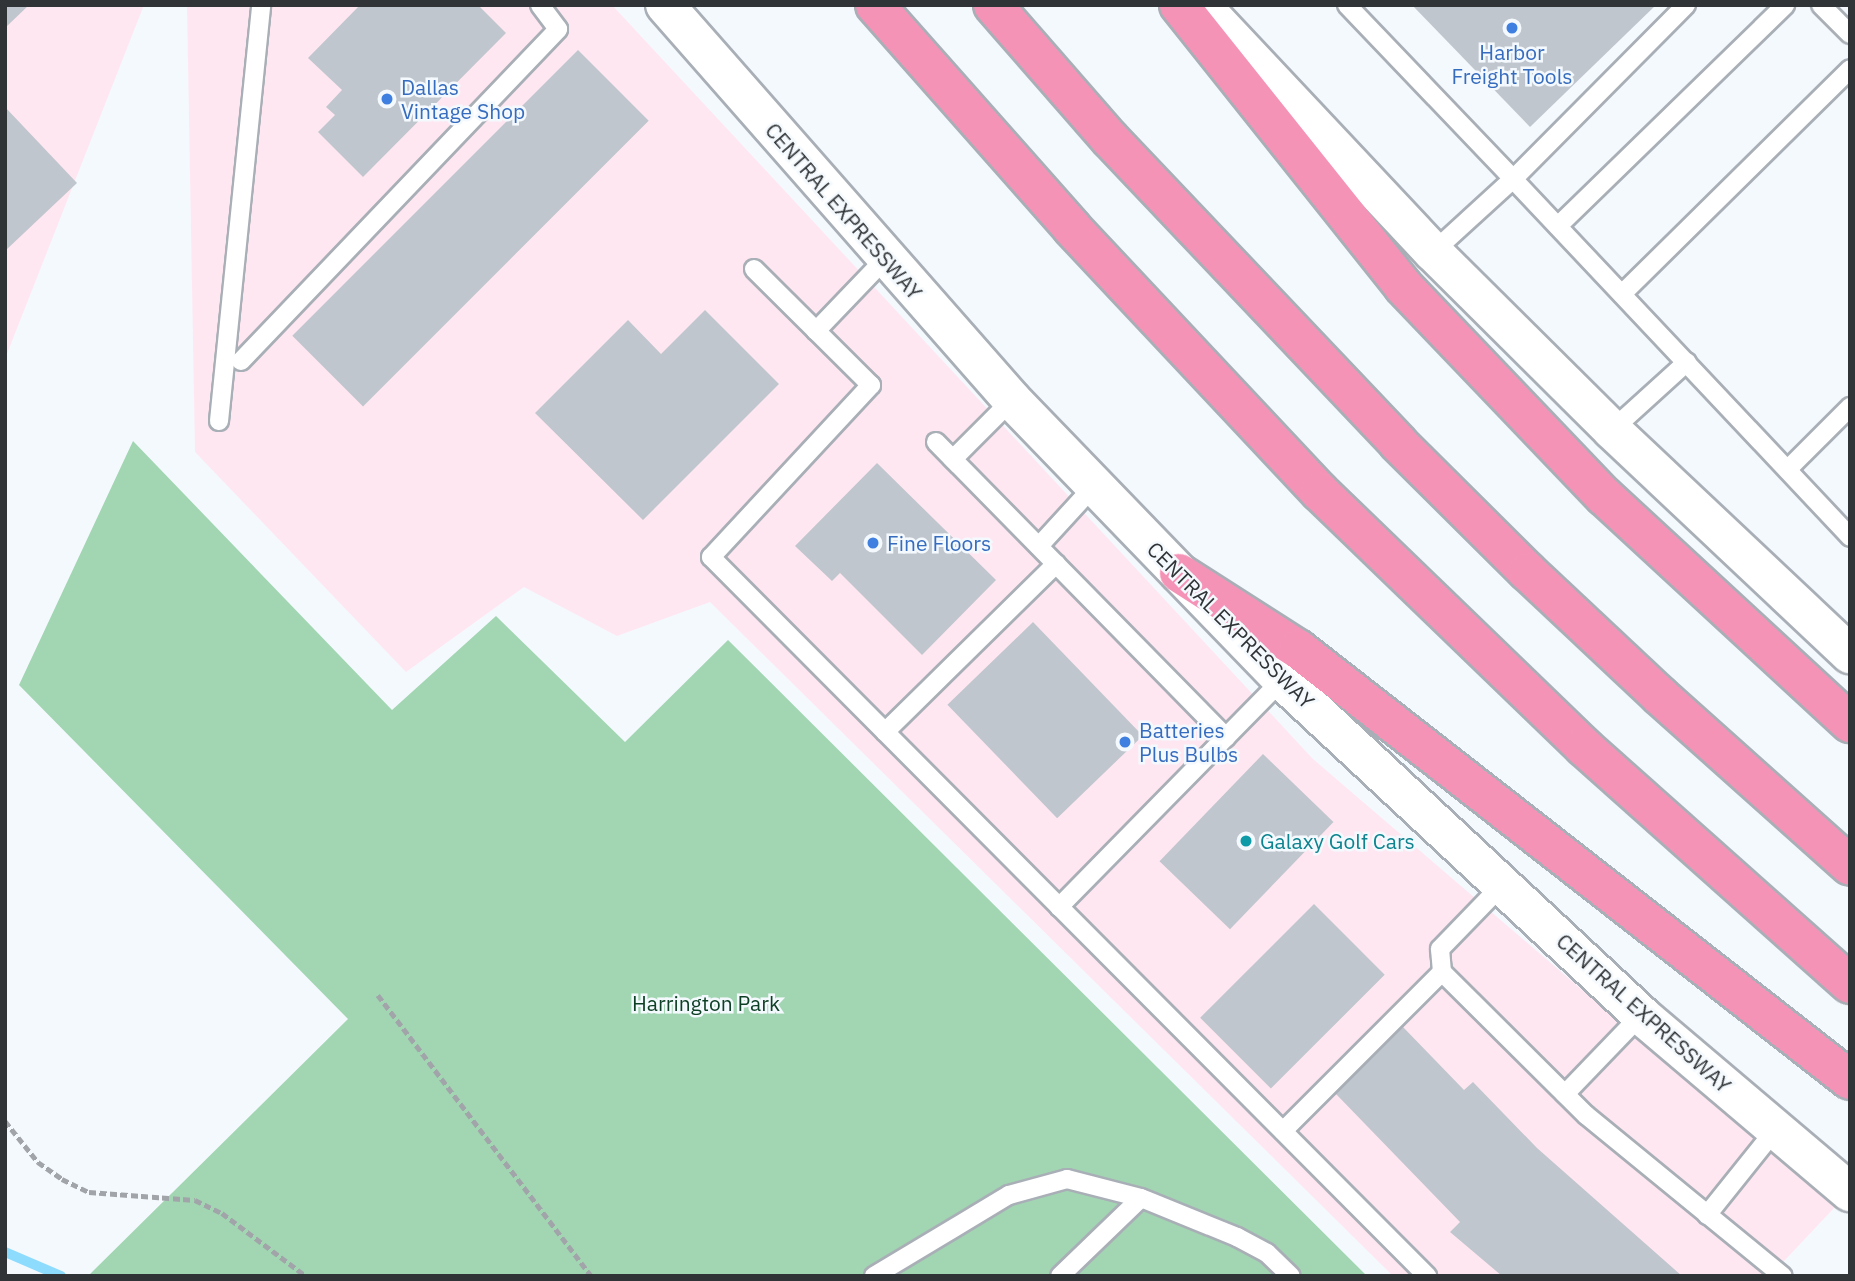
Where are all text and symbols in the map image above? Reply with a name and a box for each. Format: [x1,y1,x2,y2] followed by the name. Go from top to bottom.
[1504,20,1520,36] marker: Harbor Freight Tools
[1451,39,1573,89] place label: Harbor Freight Tools
[401,74,525,124] place label: Dallas Vintage Shop
[379,91,395,107] marker: Dallas Vintage Shop
[760,118,928,304] street label: CENTRAL EXPRESSWAY
[887,530,991,556] place label: Fine Floors
[865,535,881,551] marker: Fine Floors
[1142,536,1320,714] street label: CENTRAL EXPRESSWAY
[1139,717,1238,767] place label: Batteries Plus Bulbs
[1117,734,1133,750] marker: Batteries Plus Bulbs
[1260,828,1415,854] place label: Galaxy Golf Cars
[1238,833,1254,849] marker: Galaxy Golf Cars
[1552,928,1736,1098] street label: CENTRAL EXPRESSWAY
[632,990,780,1016] park label: Harrington Park

